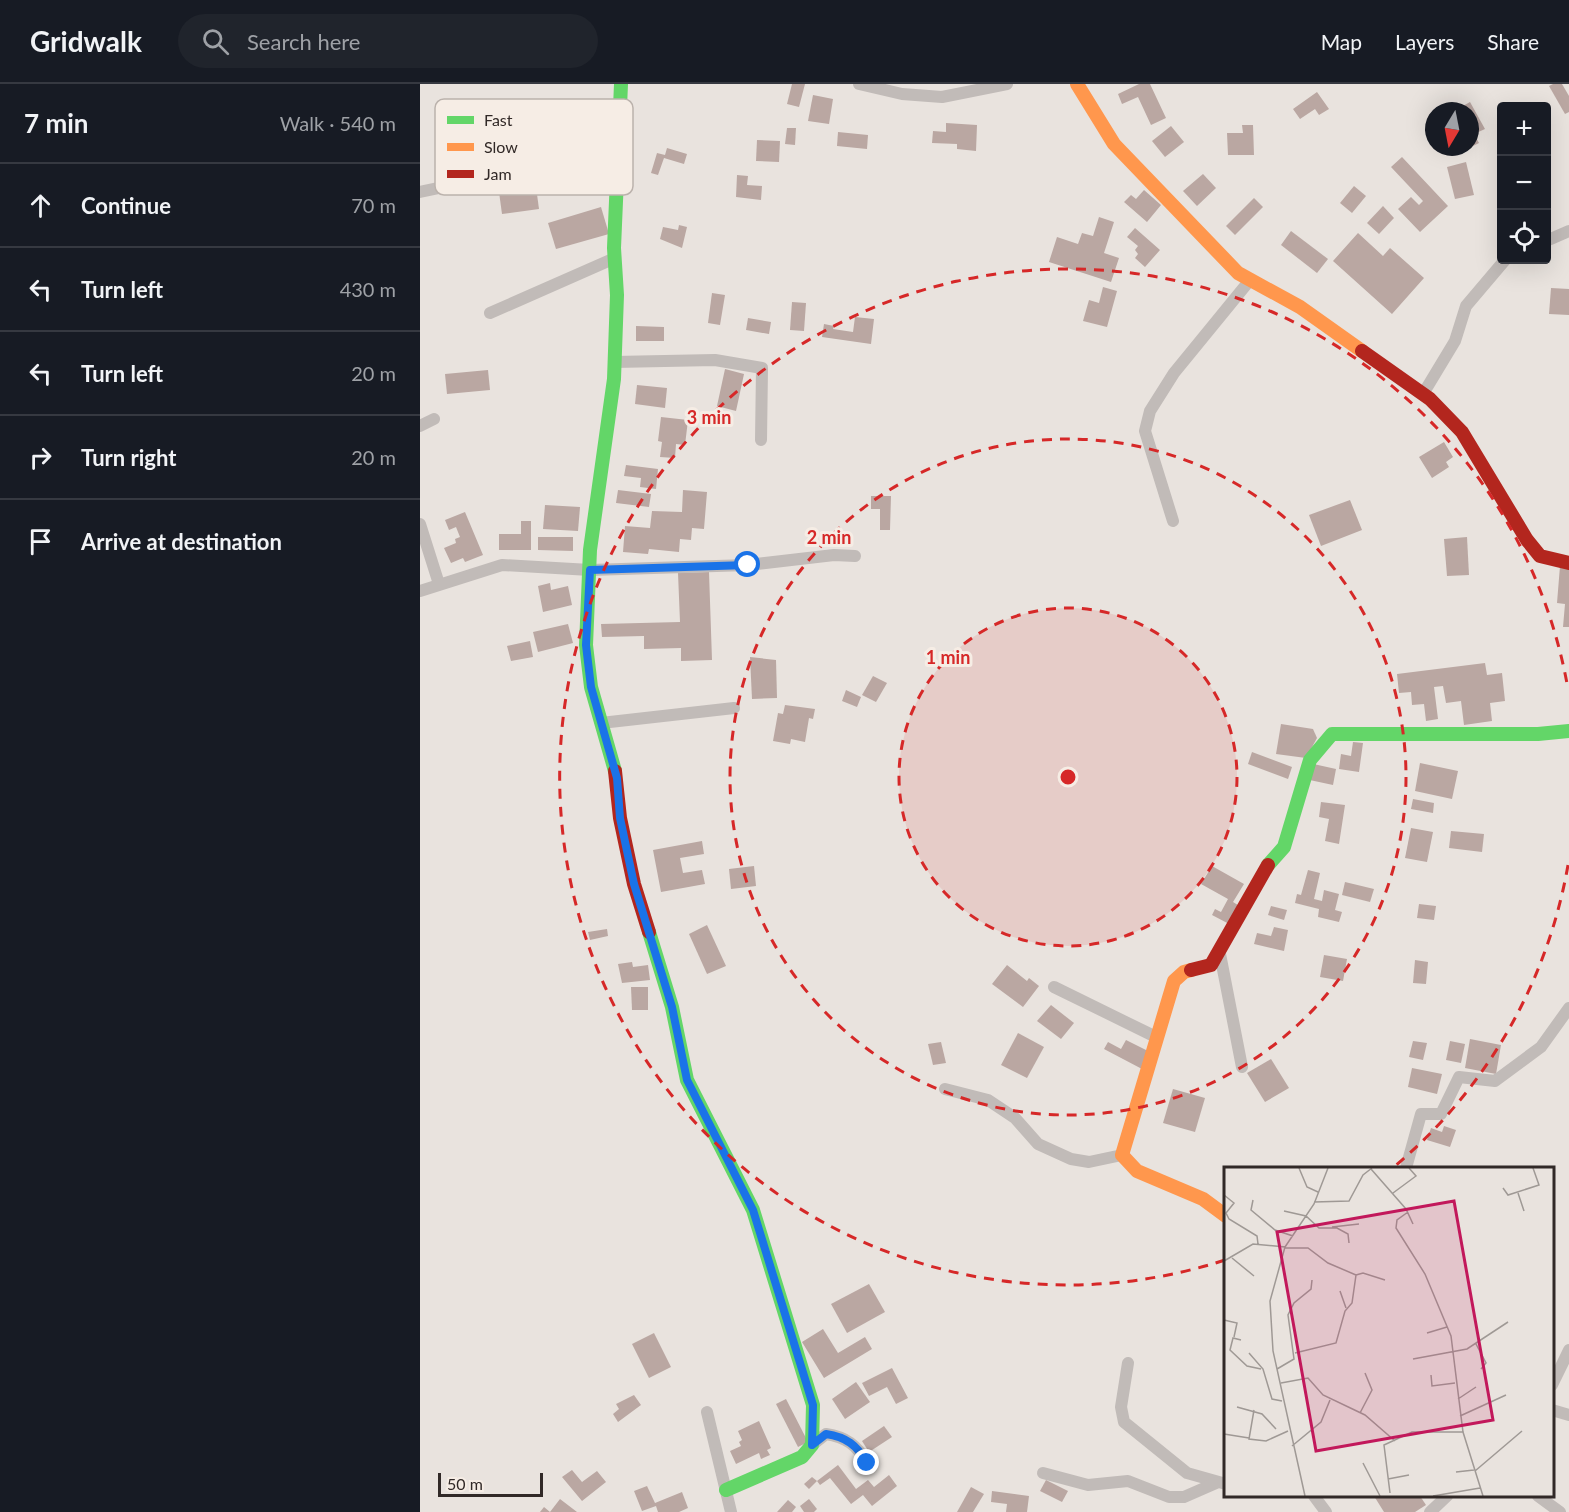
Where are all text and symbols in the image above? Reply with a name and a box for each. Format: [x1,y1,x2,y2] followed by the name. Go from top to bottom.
[178,14,598,68] search box
[30,24,142,58] text: Gridwalk
[199,25,232,58] icon: search
[247,28,360,55] text: Search here
[1321,29,1362,54] text: Map
[1395,29,1454,54] text: Layers
[1487,29,1539,54] text: Share
[435,99,633,195] legend
[1425,102,1479,156] north arrow
[1497,102,1551,264] map controls
[1497,102,1551,156] button: +
[24,107,88,139] text: 7 min
[484,110,513,129] text: Fast
[280,111,396,135] text: Walk · 540 m
[484,137,518,156] text: Slow
[1497,156,1551,210] button: −
[484,164,512,183] text: Jam
[24,189,57,222] icon: ahead
[81,192,171,219] text: Continue
[351,193,396,217] text: 70 m
[1497,210,1551,264] button: locate
[24,273,57,306] icon: left
[81,276,163,303] text: Turn left
[340,277,396,301] text: 430 m
[24,357,57,390] icon: left
[81,360,163,387] text: Turn left
[351,361,396,385] text: 20 m
[687,406,731,428] text: 3 min
[24,441,57,474] icon: right
[81,444,176,471] text: Turn right
[351,445,396,469] text: 20 m
[24,525,57,558] icon: arrive
[807,526,851,548] text: 2 min
[81,528,282,555] text: Arrive at destination
[734,551,760,577] route start
[926,646,970,668] text: 1 min
[1058,767,1078,787] centre of rings
[1224,1167,1554,1497] inset map
[853,1449,879,1475] route end
[438,1470,543,1498] scale bar
[447,1474,483,1493] text: 50 m

